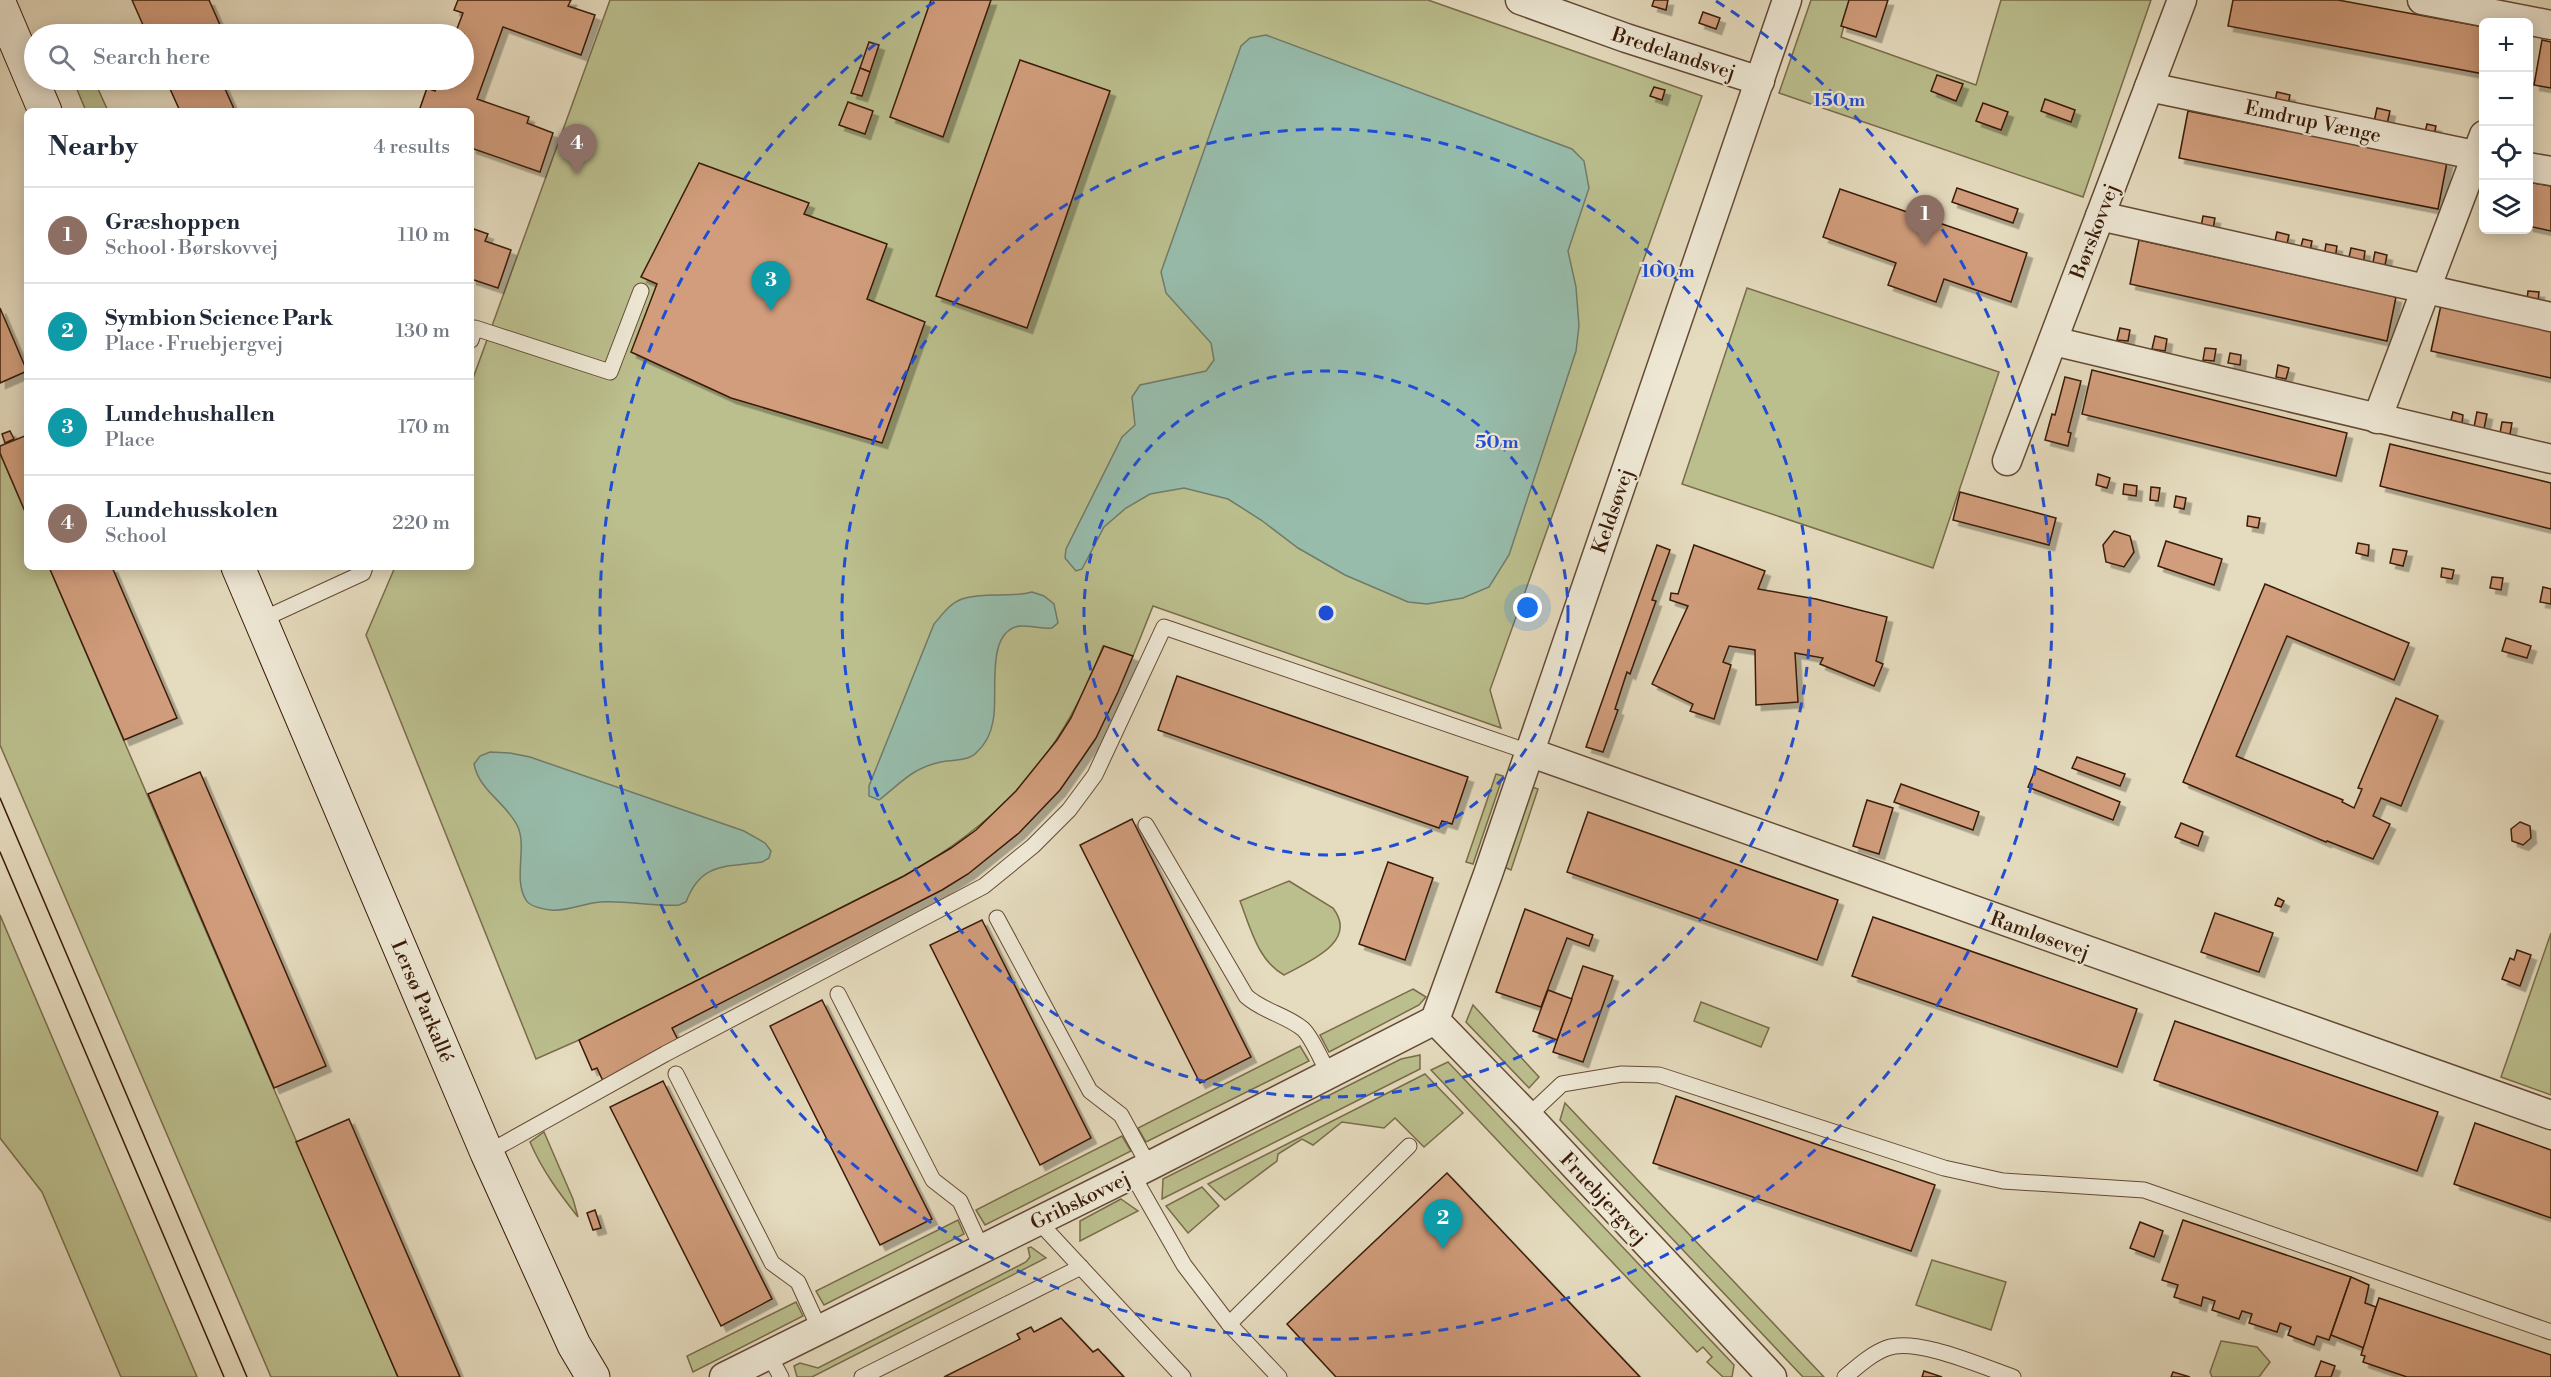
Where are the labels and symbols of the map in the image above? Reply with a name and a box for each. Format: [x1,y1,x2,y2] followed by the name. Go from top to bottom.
[1607,22,1739,86] street label: Bredelandsvej
[1813,89,1866,112] text: 150 m
[2242,96,2383,149] street label: Emdrup Vænge
[558,124,596,174] pin: 4
[2065,180,2125,284] street label: Børskovvej
[1906,196,1944,245] pin: 1
[1641,260,1695,283] text: 100 m
[752,262,790,311] pin: 3
[1475,431,1519,454] text: 50 m
[1587,466,1640,557] street label: Keldsøvej
[1513,593,1542,622] your location
[1316,603,1336,623] centre of rings
[1986,907,2093,966] street label: Ramløsevej
[385,937,459,1066] street label: Lersø Parkallé
[1554,1148,1652,1250] street label: Fruebjergvej
[1027,1166,1135,1236] street label: Gribskovvej
[1424,1200,1462,1249] pin: 2

